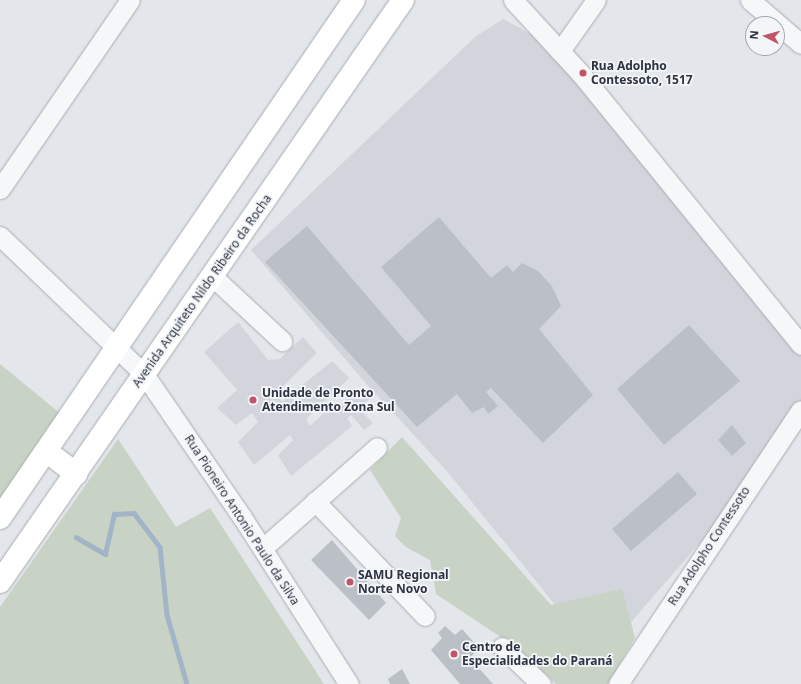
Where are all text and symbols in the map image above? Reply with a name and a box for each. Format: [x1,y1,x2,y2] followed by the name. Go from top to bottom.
[745,16,785,56] north arrow
[746,30,761,40] text: N
[591,59,693,87] place label: Rua Adolpho Contessoto, 1517
[578,68,588,78] marker: Rua Adolpho Contessoto, 1517
[130,192,274,390] street label: Avenida Arquiteto Nildo Ribeiro da Rocha
[262,386,395,414] place label: Unidade de Pronto Atendimento Zona Sul
[247,394,259,406] marker: Unidade de Pronto Atendimento Zona Sul
[181,432,303,608] street label: Rua Pioneiro Antonio Paulo da Silva
[665,484,753,608] street label: Rua Adolpho Contessoto
[358,568,449,596] place label: SAMU Regional Norte Novo
[345,577,355,587] marker: SAMU Regional Norte Novo
[462,640,612,668] place label: Centro de Especialidades do Paraná
[449,649,459,659] marker: Centro de Especialidades do Paraná

